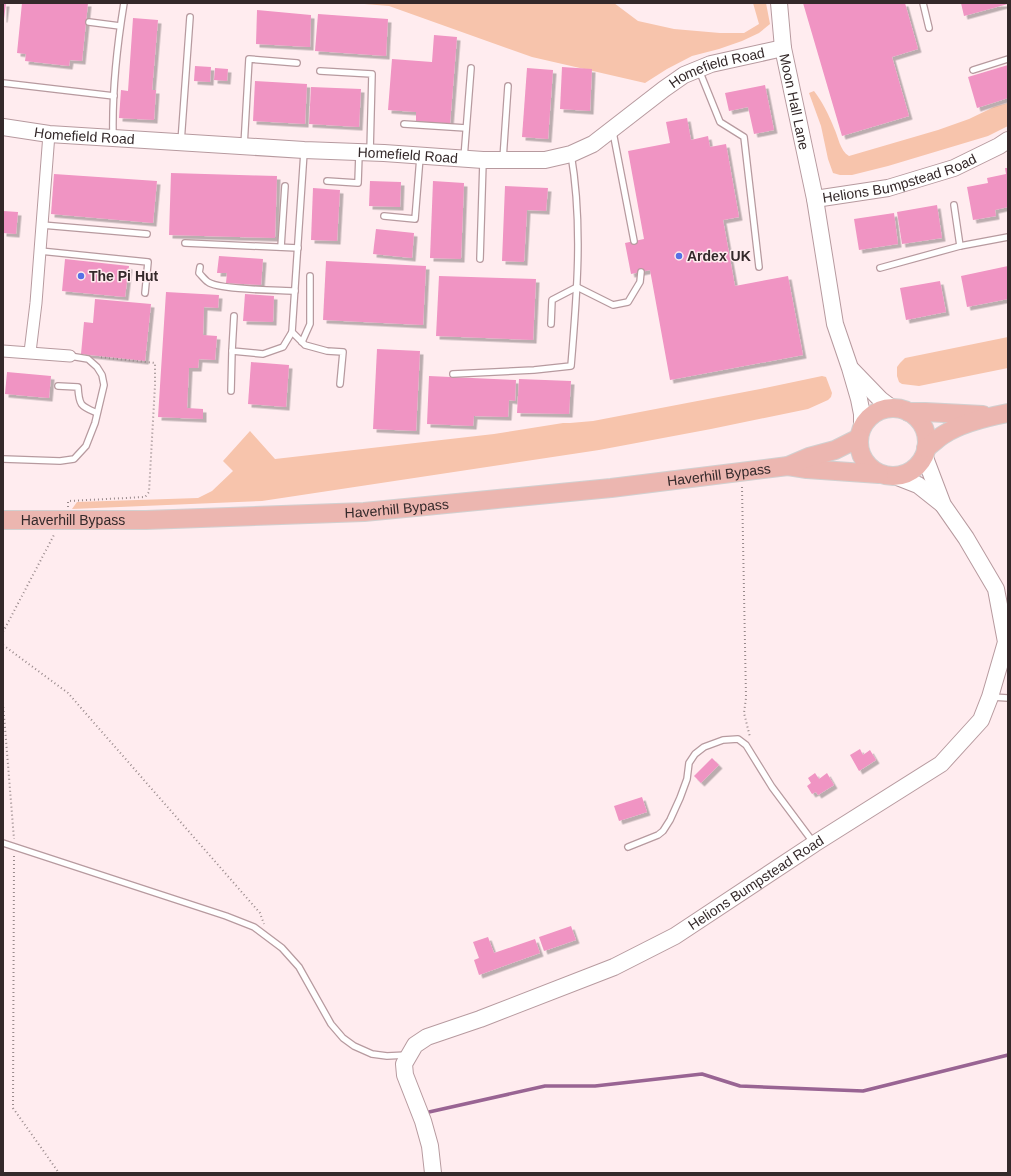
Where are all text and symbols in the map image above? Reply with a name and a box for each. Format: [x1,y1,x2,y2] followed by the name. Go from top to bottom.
[666,44,766,91] street label: Homefield Road
[776,52,812,152] street label: Moon Hall Lane
[33,124,135,147] street label: Homefield Road
[357,144,459,166] street label: Homefield Road
[821,150,979,206] street label: Helions Bumpstead Road
[687,248,751,264] place label: Ardex UK
[674,251,684,261] marker: Ardex UK
[89,268,159,284] place label: The Pi Hut
[76,271,86,281] marker: The Pi Hut
[666,460,772,489] street label: Haverhill Bypass
[344,496,449,521] street label: Haverhill Bypass
[21,512,125,528] street label: Haverhill Bypass
[685,832,826,933] street label: Helions Bumpstead Road

